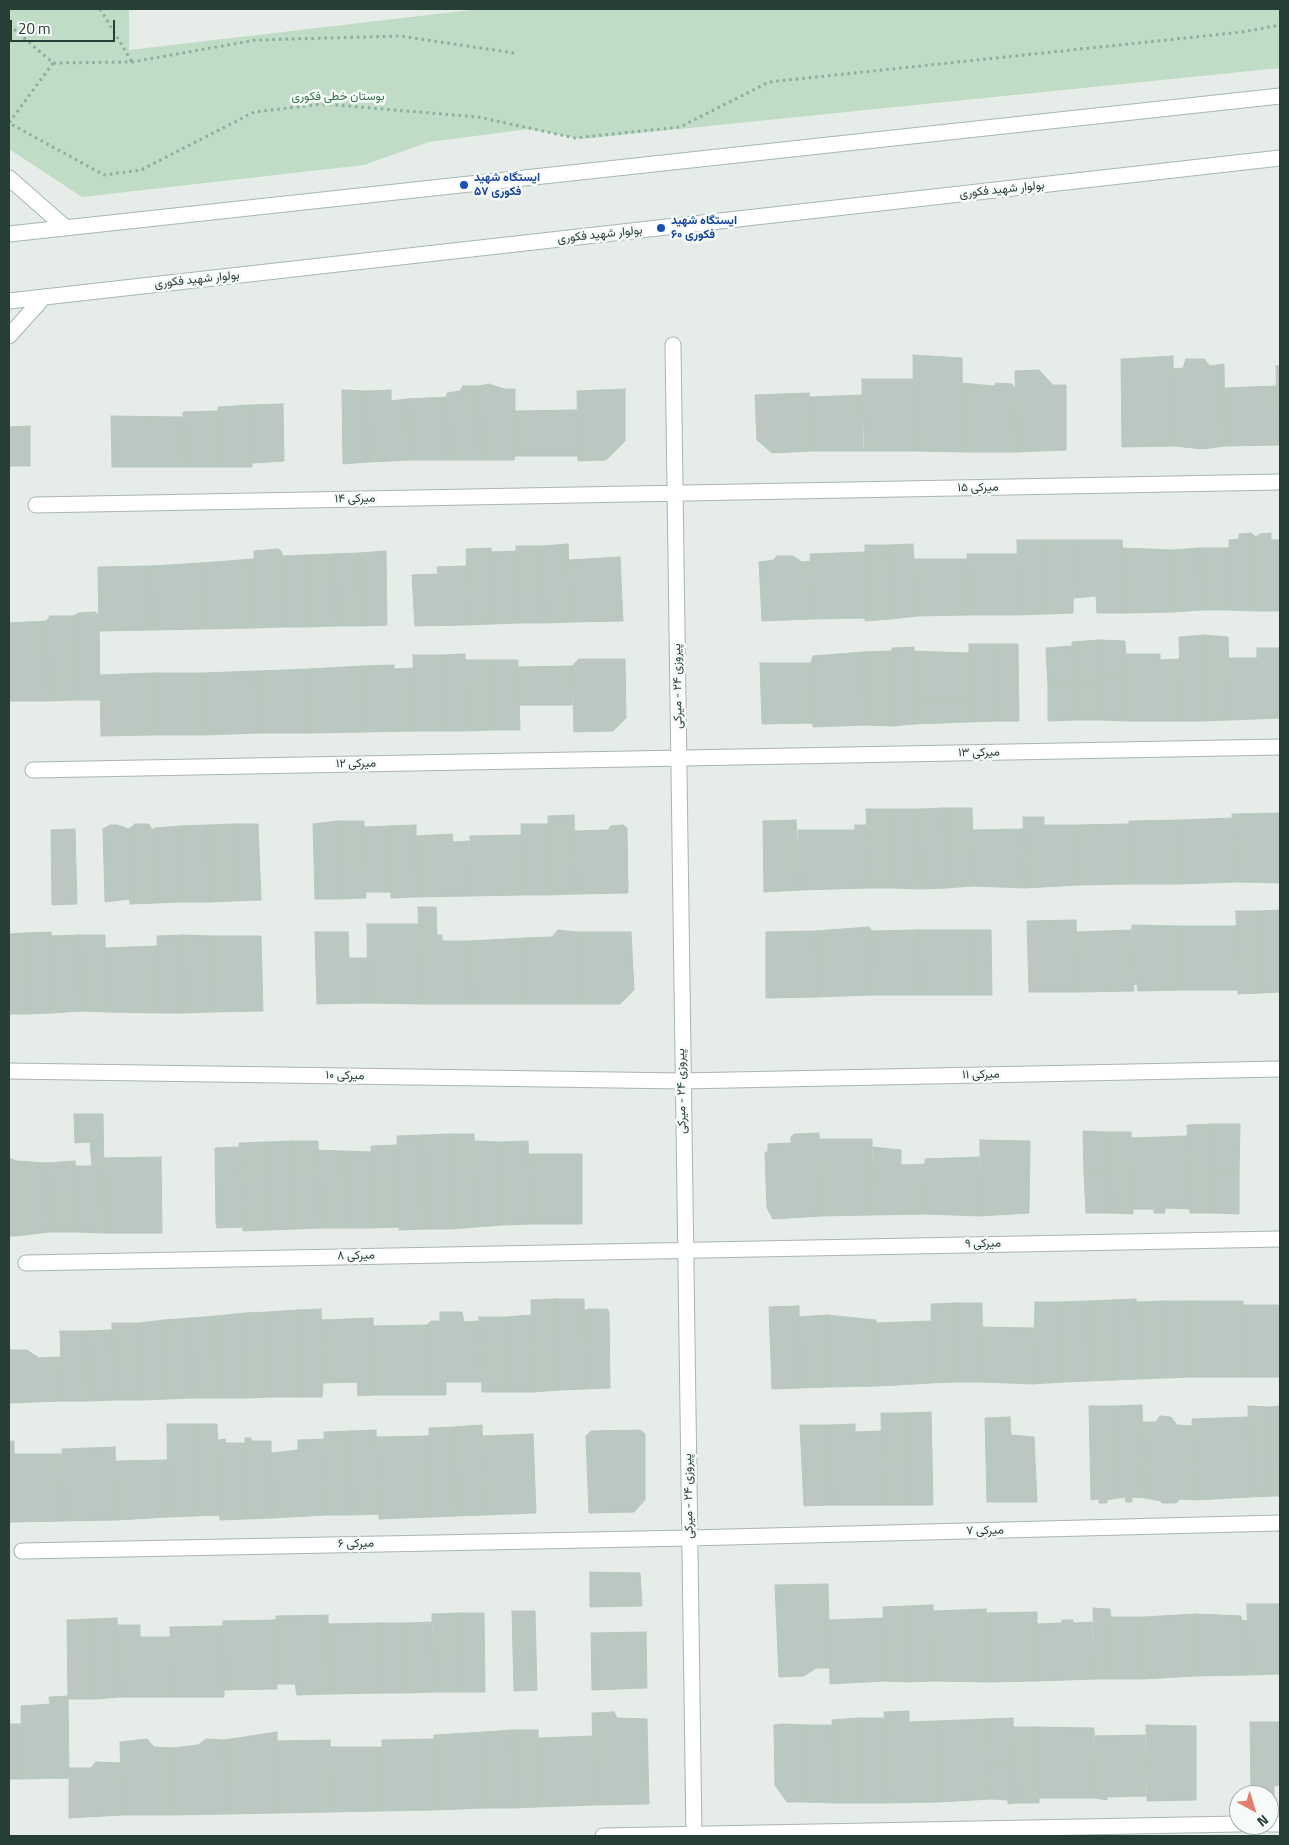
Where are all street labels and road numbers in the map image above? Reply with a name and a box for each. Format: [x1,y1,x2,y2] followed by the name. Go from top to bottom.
[959,178,1045,202] street label: بولوار شهید فکوری
[557,223,643,247] street label: بولوار شهید فکوری
[154,268,240,292] street label: بولوار شهید فکوری
[957,480,999,496] street label: میرکی ۱۵
[334,491,376,507] street label: میرکی ۱۴
[670,643,686,729] street label: پیروزی ۲۴ - میرکی
[958,745,1000,761] street label: میرکی ۱۳
[336,756,376,772] street label: میرکی ۱۲
[674,1048,690,1134] street label: پیروزی ۲۴ - میرکی
[962,1067,1000,1083] street label: میرکی ۱۱
[325,1068,365,1084] street label: میرکی ۱۰
[965,1236,1001,1252] street label: میرکی ۹
[337,1248,375,1264] street label: میرکی ۸
[681,1453,697,1539] street label: پیروزی ۲۴ - میرکی
[966,1523,1004,1539] street label: میرکی ۷
[338,1536,374,1552] street label: میرکی ۶

